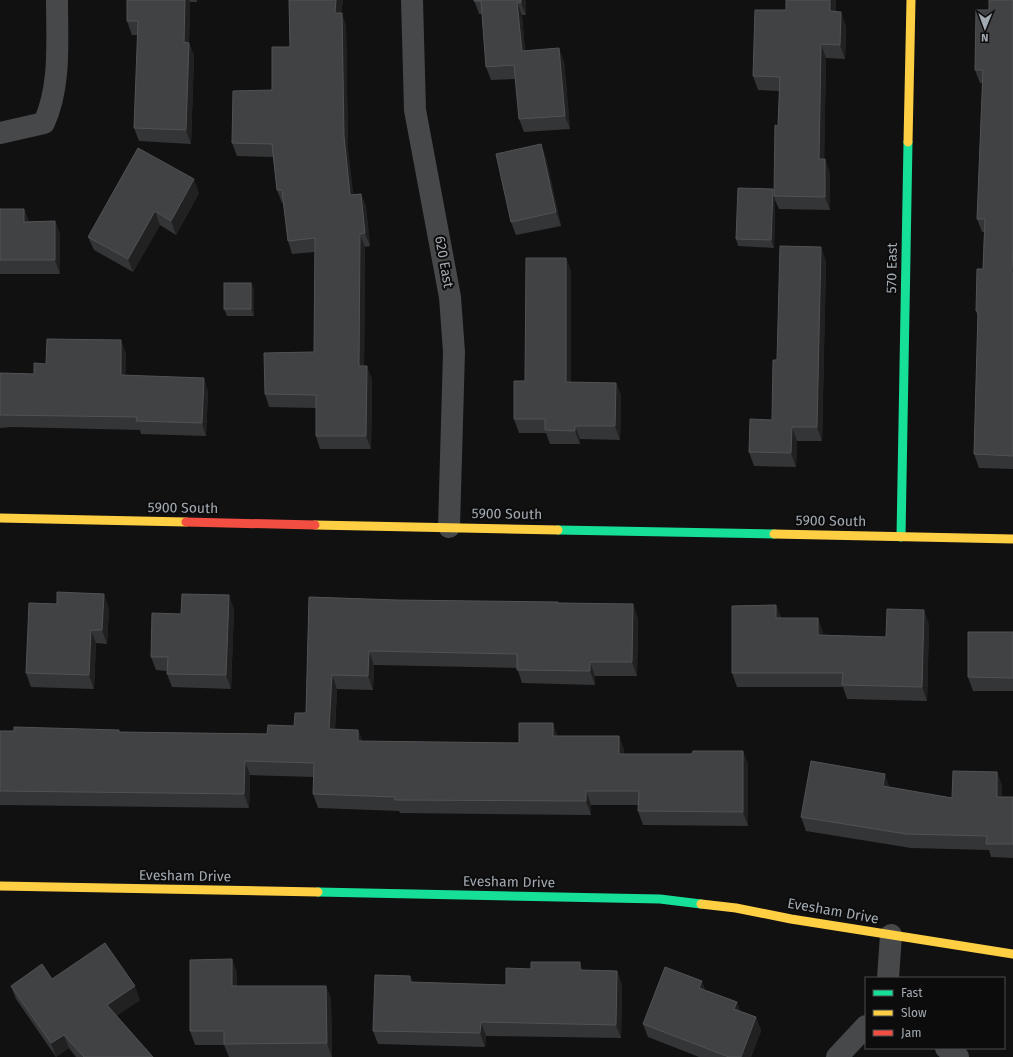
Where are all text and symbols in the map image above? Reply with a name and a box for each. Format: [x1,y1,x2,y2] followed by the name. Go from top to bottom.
[965,8,1005,48] north arrow
[981,31,989,44] text: N
[431,235,457,290] street label: 620 East
[883,242,901,293] street label: 570 East
[148,499,218,517] street label: 5900 South
[472,505,542,523] street label: 5900 South
[796,512,866,530] street label: 5900 South
[139,867,231,885] street label: Evesham Drive
[463,873,555,891] street label: Evesham Drive
[786,895,880,927] street label: Evesham Drive
[865,977,1005,1049] legend
[901,986,923,1000] text: Fast
[901,1006,927,1020] text: Slow
[901,1026,921,1040] text: Jam

